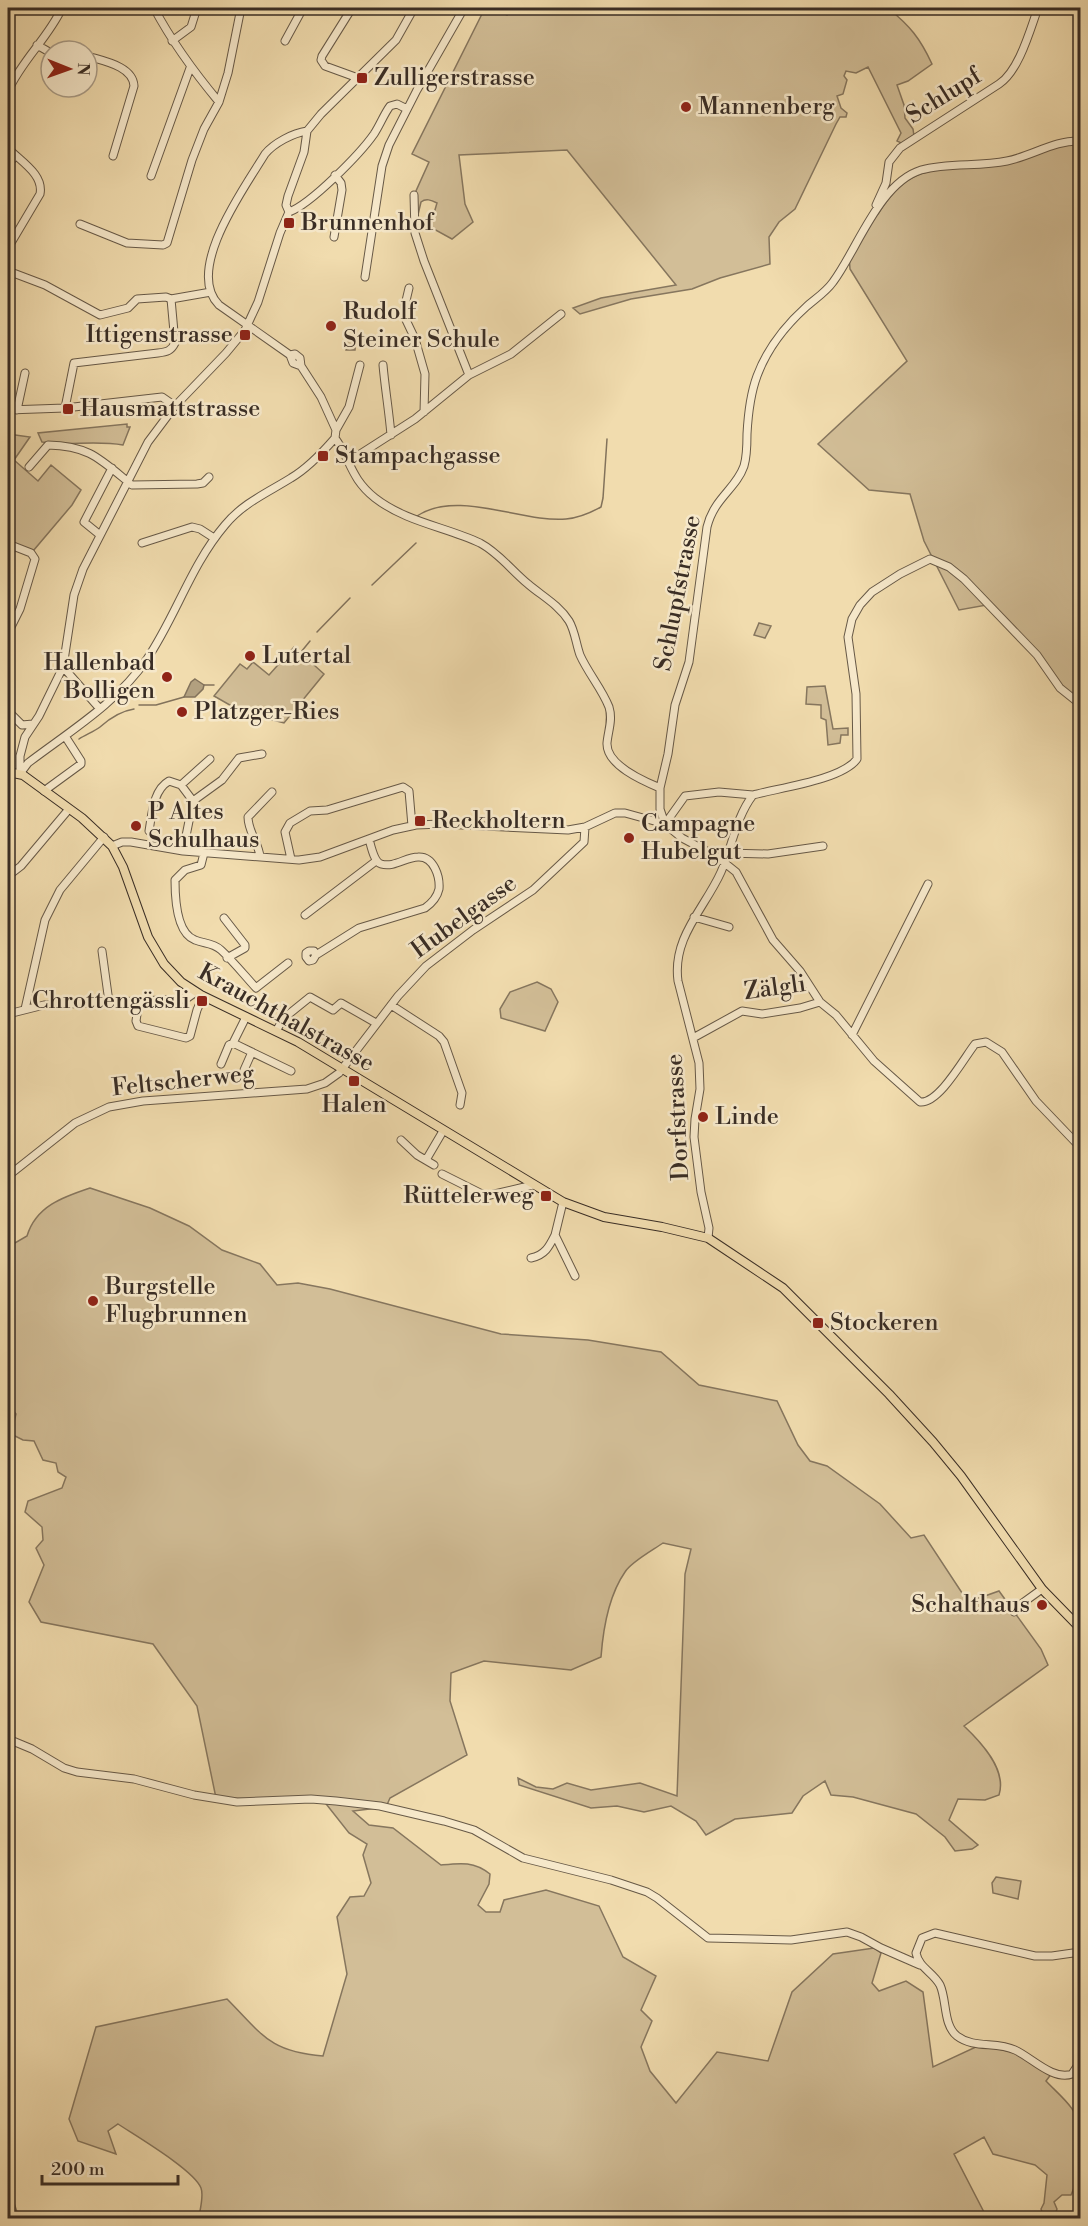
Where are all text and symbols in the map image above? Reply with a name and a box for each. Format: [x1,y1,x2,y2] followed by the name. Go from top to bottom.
[39,39,99,99] north arrow
[901,61,988,131] street label: Schlupf
[73,63,93,76] text: N
[374,63,535,93] place label: Zulligerstrasse
[355,71,369,85] marker: Zulligerstrasse
[698,92,835,122] place label: Mannenberg
[679,100,693,114] marker: Mannenberg
[300,208,435,238] place label: Brunnenhof
[282,216,296,230] marker: Brunnenhof
[343,297,500,355] place label: Rudolf Steiner Schule
[324,319,338,333] marker: Rudolf Steiner Schule
[86,320,233,350] place label: Ittigenstrasse
[238,328,252,342] marker: Ittigenstrasse
[80,394,260,424] place label: Hausmattstrasse
[61,402,75,416] marker: Hausmattstrasse
[335,441,501,471] place label: Stampachgasse
[316,449,330,463] marker: Stampachgasse
[648,513,708,673] street label: Schlupfstrasse
[262,641,351,671] place label: Lutertal
[44,648,155,706] place label: Hallenbad Bolligen
[243,649,257,663] marker: Lutertal
[160,670,174,684] marker: Hallenbad Bolligen
[194,697,340,727] place label: Platzger-Ries
[175,705,189,719] marker: Platzger-Ries
[148,797,259,855] place label: P Altes Schulhaus
[432,806,566,836] place label: Reckholtern
[641,809,755,867] place label: Campagne Hubelgut
[413,814,427,828] marker: Reckholtern
[129,819,143,833] marker: P Altes Schulhaus
[622,831,636,845] marker: Campagne Hubelgut
[405,869,523,965] street label: Hubelgasse
[193,957,379,1079] street label: Krauchthalstrasse
[742,969,808,1007] street label: Zälgli
[32,986,190,1016] place label: Chrottengässli
[195,994,209,1008] marker: Chrottengässli
[660,1053,696,1181] street label: Dorfstrasse
[110,1059,256,1103] street label: Feltscherweg
[347,1074,361,1088] marker: Halen
[322,1090,386,1120] place label: Halen
[715,1102,779,1132] place label: Linde
[696,1110,710,1124] marker: Linde
[403,1181,535,1211] place label: Rüttelerweg
[539,1189,553,1203] marker: Rüttelerweg
[104,1272,247,1330] place label: Burgstelle Flugbrunnen
[86,1294,100,1308] marker: Burgstelle Flugbrunnen
[830,1308,939,1338] place label: Stockeren
[811,1316,825,1330] marker: Stockeren
[911,1590,1030,1620] place label: Schalthaus
[1035,1598,1049,1612] marker: Schalthaus
[42,2148,178,2186] scale bar
[51,2158,105,2181] text: 200 m

